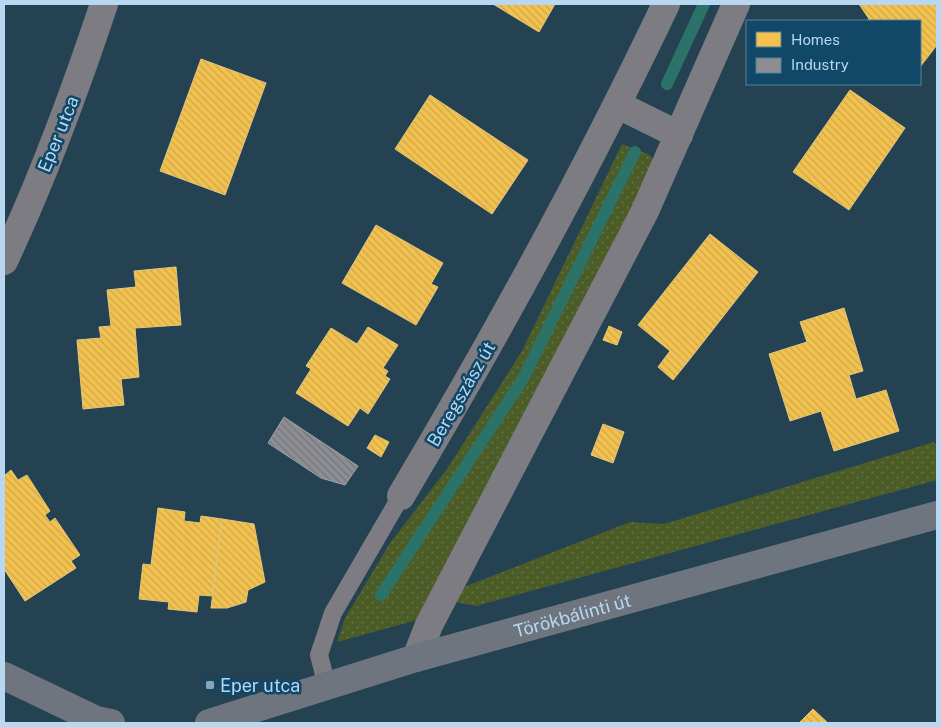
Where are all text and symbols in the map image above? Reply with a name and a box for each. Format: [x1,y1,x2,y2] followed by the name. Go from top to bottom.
[746,20,921,85] legend
[791,31,840,48] text: Homes
[791,56,849,73] text: Industry
[33,93,83,175] street label: Eper utca
[423,338,499,450] street label: Beregszász út
[511,589,633,641] street label: Törökbálinti út
[220,675,300,696] place label: Eper utca
[204,679,216,691] marker: Eper utca

